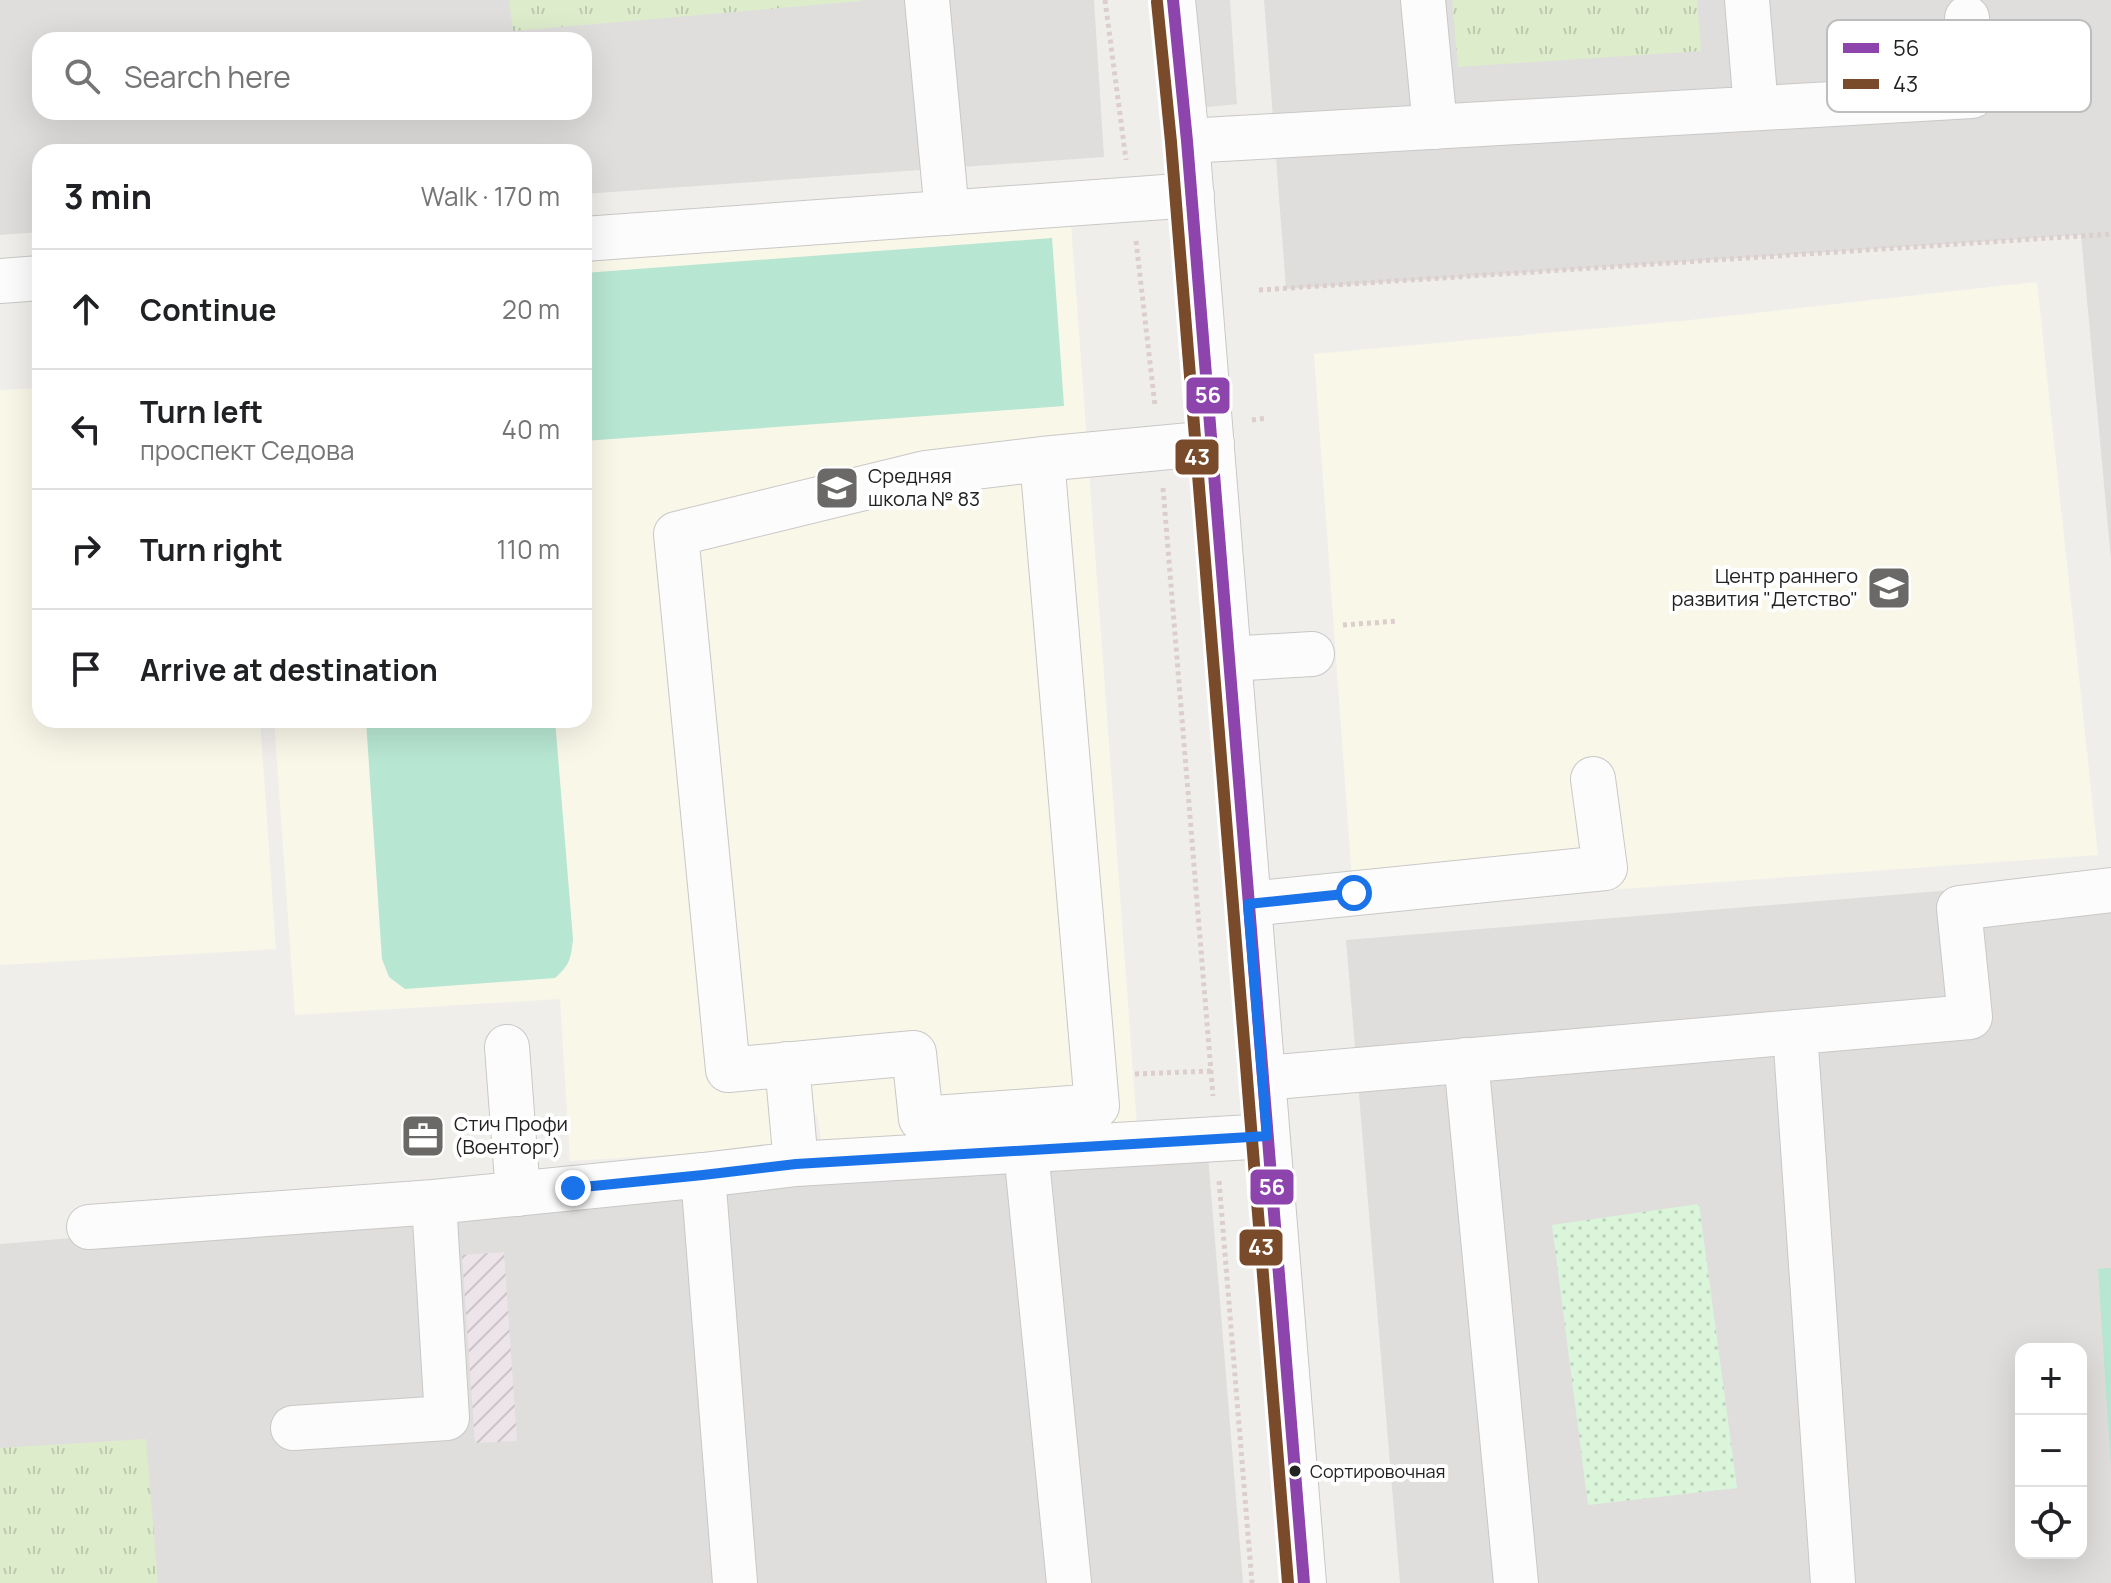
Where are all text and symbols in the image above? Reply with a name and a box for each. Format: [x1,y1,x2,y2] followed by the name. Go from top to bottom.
[1827,20,2091,112] legend
[32,32,592,120] search box
[1893,33,1919,63] text: 56
[60,54,104,98] icon: search
[124,56,291,97] text: Search here
[1893,69,1918,99] text: 43
[64,173,152,219] text: 3 min
[421,178,560,214] text: Walk · 170 m
[64,287,108,331] icon: ahead
[140,289,276,330] text: Continue
[502,291,560,327] text: 20 m
[1185,376,1231,415] line badge: 56
[1195,380,1221,410] text: 56
[140,391,263,432] text: Turn left
[64,407,108,451] icon: left
[502,411,560,447] text: 40 m
[140,432,354,468] text: проспект Седова
[1174,438,1220,476] line badge: 43
[1184,442,1210,472] text: 43
[868,462,980,512] place label: Средняя школа № 83
[813,464,861,512] school or university icon: Средняя школа № 83
[64,527,108,571] icon: right
[140,529,283,570] text: Turn right
[497,531,560,567] text: 110 m
[1671,562,1858,612] place label: Центр раннего развития "Детство"
[1865,564,1913,612] school or university icon: Центр раннего развития "Детство"
[64,647,108,691] icon: arrive
[140,649,438,690] text: Arrive at destination
[1336,875,1372,911] route start
[454,1110,568,1160] place label: Стич Профи (Военторг)
[399,1112,447,1160] office icon: Стич Профи (Военторг)
[1249,1168,1295,1206] line badge: 56
[555,1170,591,1206] route end
[1259,1172,1285,1202] text: 56
[1238,1228,1284,1267] line badge: 43
[1248,1232,1274,1262] text: 43
[2015,1343,2087,1559] map controls
[2015,1343,2087,1415] button: +
[2015,1415,2087,1487] button: −
[1310,1459,1446,1483] place label: Сортировочная
[1287,1463,1303,1479] marker: Сортировочная
[2015,1487,2087,1559] button: locate

